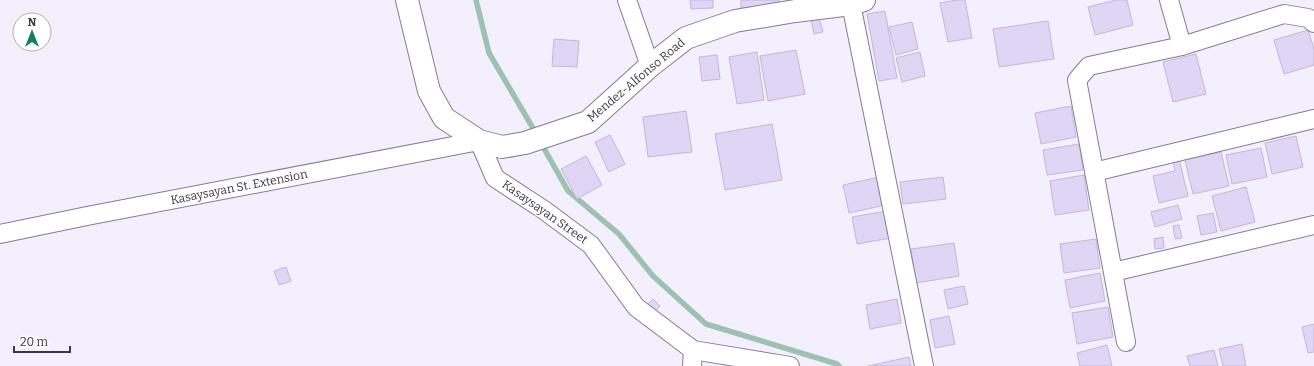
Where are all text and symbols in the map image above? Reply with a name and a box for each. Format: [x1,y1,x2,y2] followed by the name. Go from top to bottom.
[12,12,52,52] north arrow
[28,16,37,29] text: N
[584,35,688,125] street label: Mendez-Alfonso Road
[169,167,309,207] street label: Kasaysayan St. Extension
[500,177,591,247] street label: Kasaysayan Street
[14,328,70,354] scale bar
[20,335,49,349] text: 20 m

